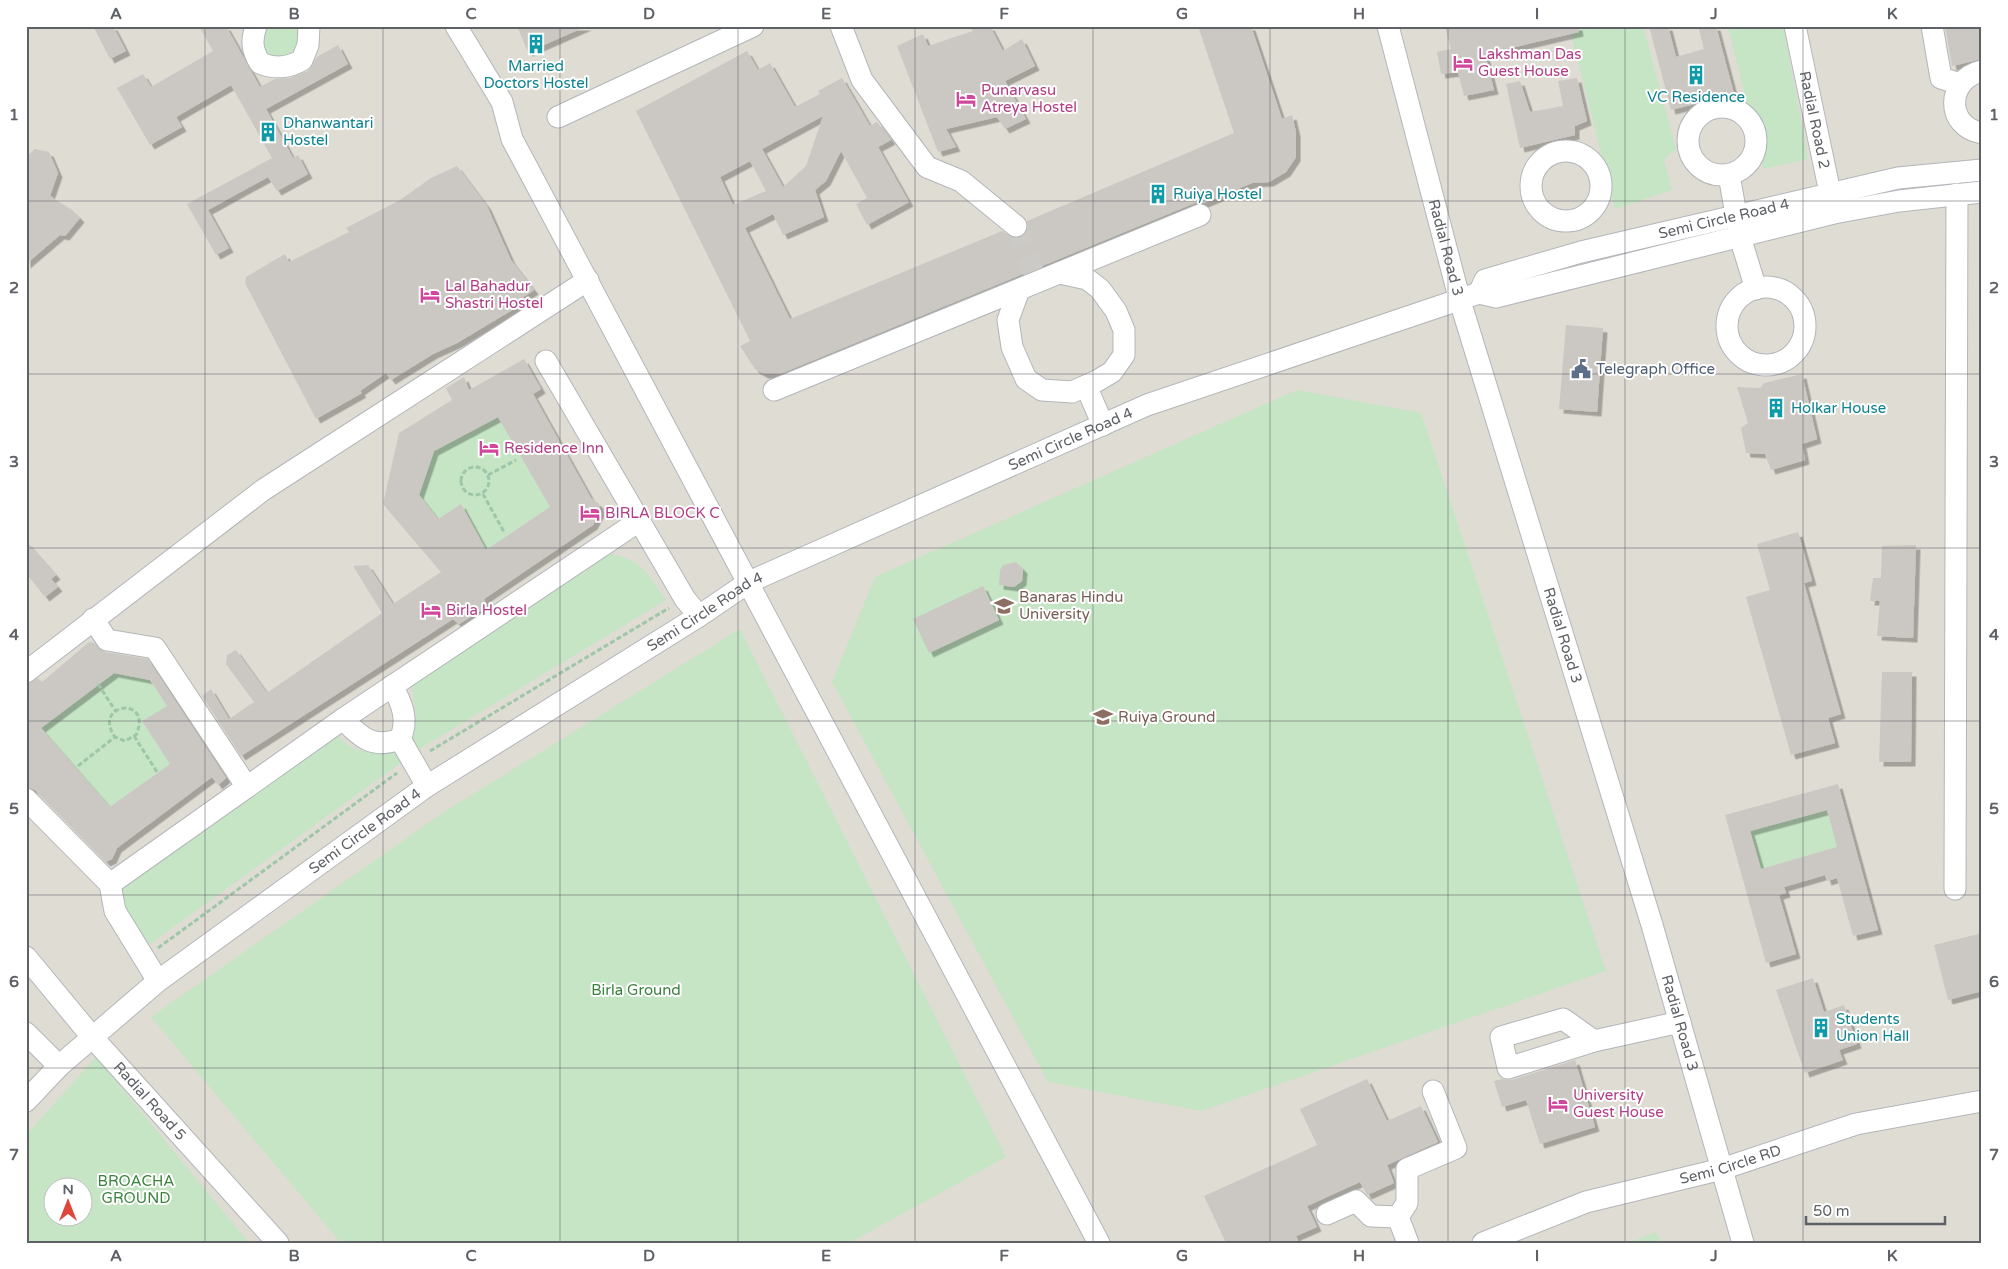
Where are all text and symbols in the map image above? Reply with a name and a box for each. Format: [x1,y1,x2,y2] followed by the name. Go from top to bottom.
[110,4,122,24] text: A
[288,4,300,24] text: B
[465,4,477,24] text: C
[643,4,655,24] text: D
[821,4,831,24] text: E
[999,4,1009,24] text: F
[1176,4,1188,24] text: G
[1353,4,1365,24] text: H
[1535,4,1539,24] text: I
[1709,4,1718,24] text: J
[1887,4,1898,24] text: K
[525,33,547,55] building icon: Married Doctors Hostel
[1478,45,1582,80] place label: Lakshman Das Guest House
[1452,52,1474,74] hotel icon: Lakshman Das Guest House
[484,57,588,92] place label: Married Doctors Hostel
[1685,64,1707,86] building icon: VC Residence
[1796,69,1834,170] street label: Radial Road 2
[981,81,1077,116] place label: Punarvasu Atreya Hostel
[955,88,977,110] hotel icon: Punarvasu Atreya Hostel
[1647,88,1745,106] place label: VC Residence
[9,105,19,125] text: 1
[1989,105,1999,125] text: 1
[283,114,374,149] place label: Dhanwantari Hostel
[257,121,279,143] building icon: Dhanwantari Hostel
[1147,183,1169,205] building icon: Ruiya Hostel
[1173,185,1262,203] place label: Ruiya Hostel
[1656,195,1791,243] street label: Semi Circle Road 4
[1425,197,1467,298] street label: Radial Road 3
[445,277,543,312] place label: Lal Bahadur Shastri Hostel
[9,278,19,298] text: 2
[1989,278,1999,298] text: 2
[419,284,441,306] hotel icon: Lal Bahadur Shastri Hostel
[1570,358,1592,380] public building icon: Telegraph Office
[1596,360,1715,378] place label: Telegraph Office
[1765,397,1787,419] building icon: Holkar House
[1791,399,1886,417] place label: Holkar House
[1006,404,1136,474] street label: Semi Circle Road 4
[478,437,500,459] hotel icon: Residence Inn
[504,439,604,457] place label: Residence Inn
[9,452,19,472] text: 3
[1989,452,1999,472] text: 3
[579,502,601,524] hotel icon: BIRLA BLOCK C
[605,504,720,522] place label: BIRLA BLOCK C
[644,568,765,655] street label: Semi Circle Road 4
[1540,585,1586,685] street label: Radial Road 3
[1019,588,1123,623] place label: Banaras Hindu University
[993,595,1015,617] school or university icon: Banaras Hindu University
[420,599,442,621] hotel icon: Birla Hostel
[446,601,527,619] place label: Birla Hostel
[9,625,19,645] text: 4
[1989,625,1999,645] text: 4
[1092,706,1114,728] school or university icon: Ruiya Ground
[1118,708,1216,726] place label: Ruiya Ground
[305,784,424,878] street label: Semi Circle Road 4
[9,799,19,819] text: 5
[1989,799,1999,819] text: 5
[9,972,19,992] text: 6
[1989,972,1999,992] text: 6
[1658,973,1702,1073] street label: Radial Road 3
[591,981,681,999] park label: Birla Ground
[1836,1010,1909,1045] place label: Students Union Hall
[1810,1017,1832,1039] building icon: Students Union Hall
[110,1058,190,1144] street label: Radial Road 5
[1573,1086,1664,1121] place label: University Guest House
[1547,1093,1569,1115] hotel icon: University Guest House
[1678,1141,1783,1188] street label: Semi Circle RD
[9,1145,19,1165] text: 7
[1989,1145,1999,1165] text: 7
[98,1172,174,1207] park label: BROACHA GROUND
[42,1176,92,1226] north arrow
[62,1181,74,1198] text: N
[1806,1194,1944,1226] scale bar
[1813,1202,1850,1220] text: 50 m
[110,1246,122,1266] text: A
[288,1246,300,1266] text: B
[465,1246,477,1266] text: C
[643,1246,655,1266] text: D
[821,1246,831,1266] text: E
[999,1246,1009,1266] text: F
[1176,1246,1188,1266] text: G
[1353,1246,1365,1266] text: H
[1535,1246,1539,1266] text: I
[1709,1246,1718,1266] text: J
[1887,1246,1898,1266] text: K

